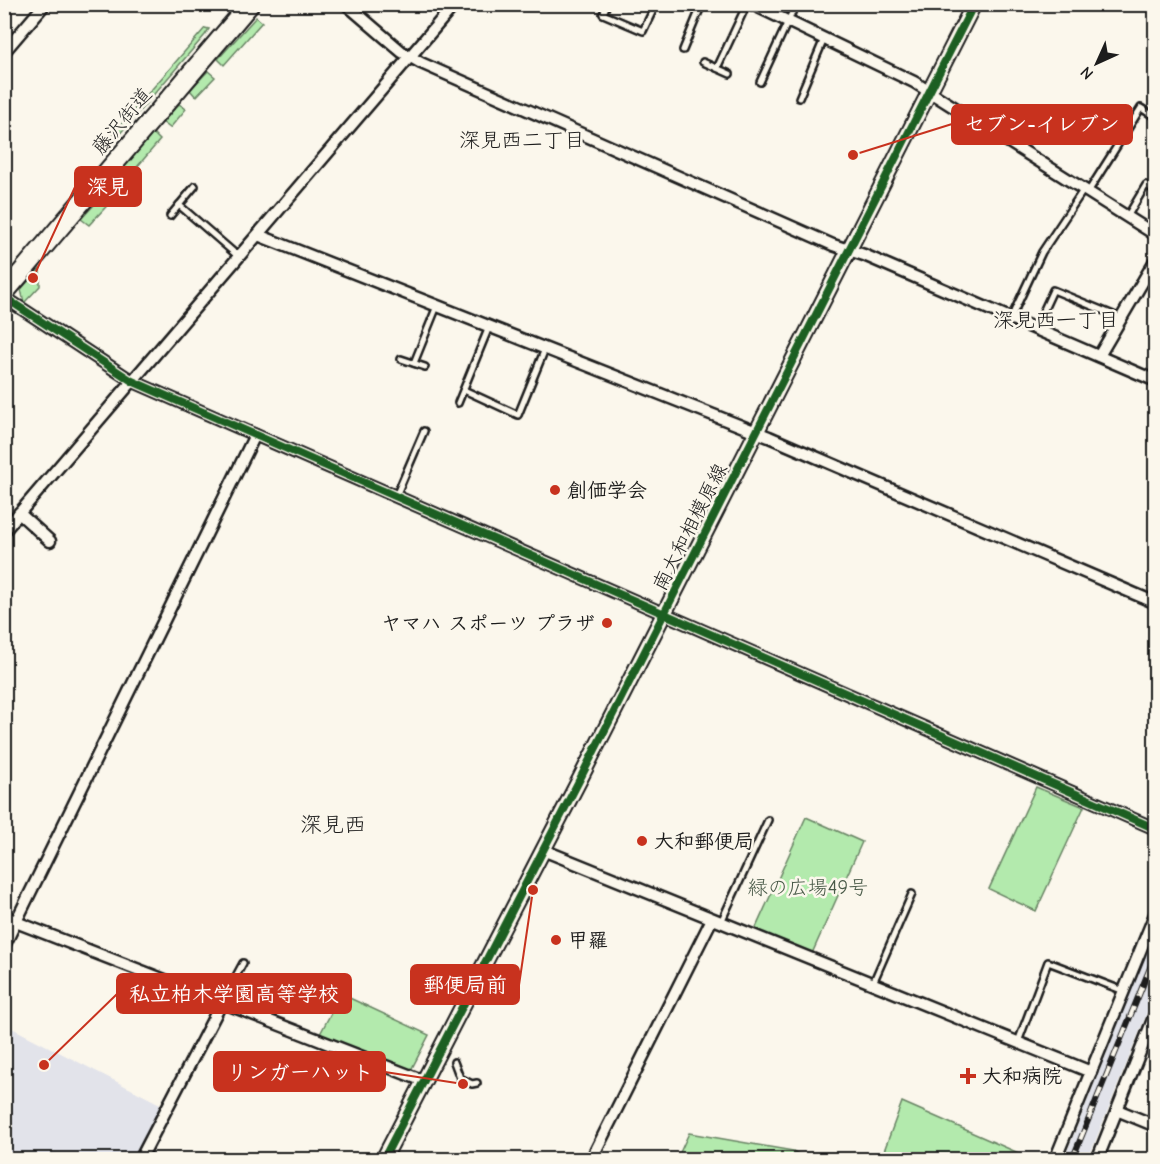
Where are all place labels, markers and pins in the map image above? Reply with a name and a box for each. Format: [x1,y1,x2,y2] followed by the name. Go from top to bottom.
[952,105,1132,144] callout: セブン-イレブン
[75,167,141,206] callout: 深見
[567,479,647,502] place label: 創価学会
[548,483,562,497] marker: 創価学会
[381,612,595,635] place label: ヤマハ スポーツ プラザ
[600,616,614,630] marker: ヤマハ スポーツ プラザ
[654,830,754,853] place label: 大和郵便局
[635,834,649,848] marker: 大和郵便局
[568,929,608,952] place label: 甲羅
[549,933,563,947] marker: 甲羅
[411,965,519,1004] callout: 郵便局前
[117,974,351,1013] callout: 私立柏木学園高等学校
[214,1052,385,1091] callout: リンガーハット
[982,1065,1062,1088] place label: 大和病院
[959,1067,977,1085] marker: 大和病院

